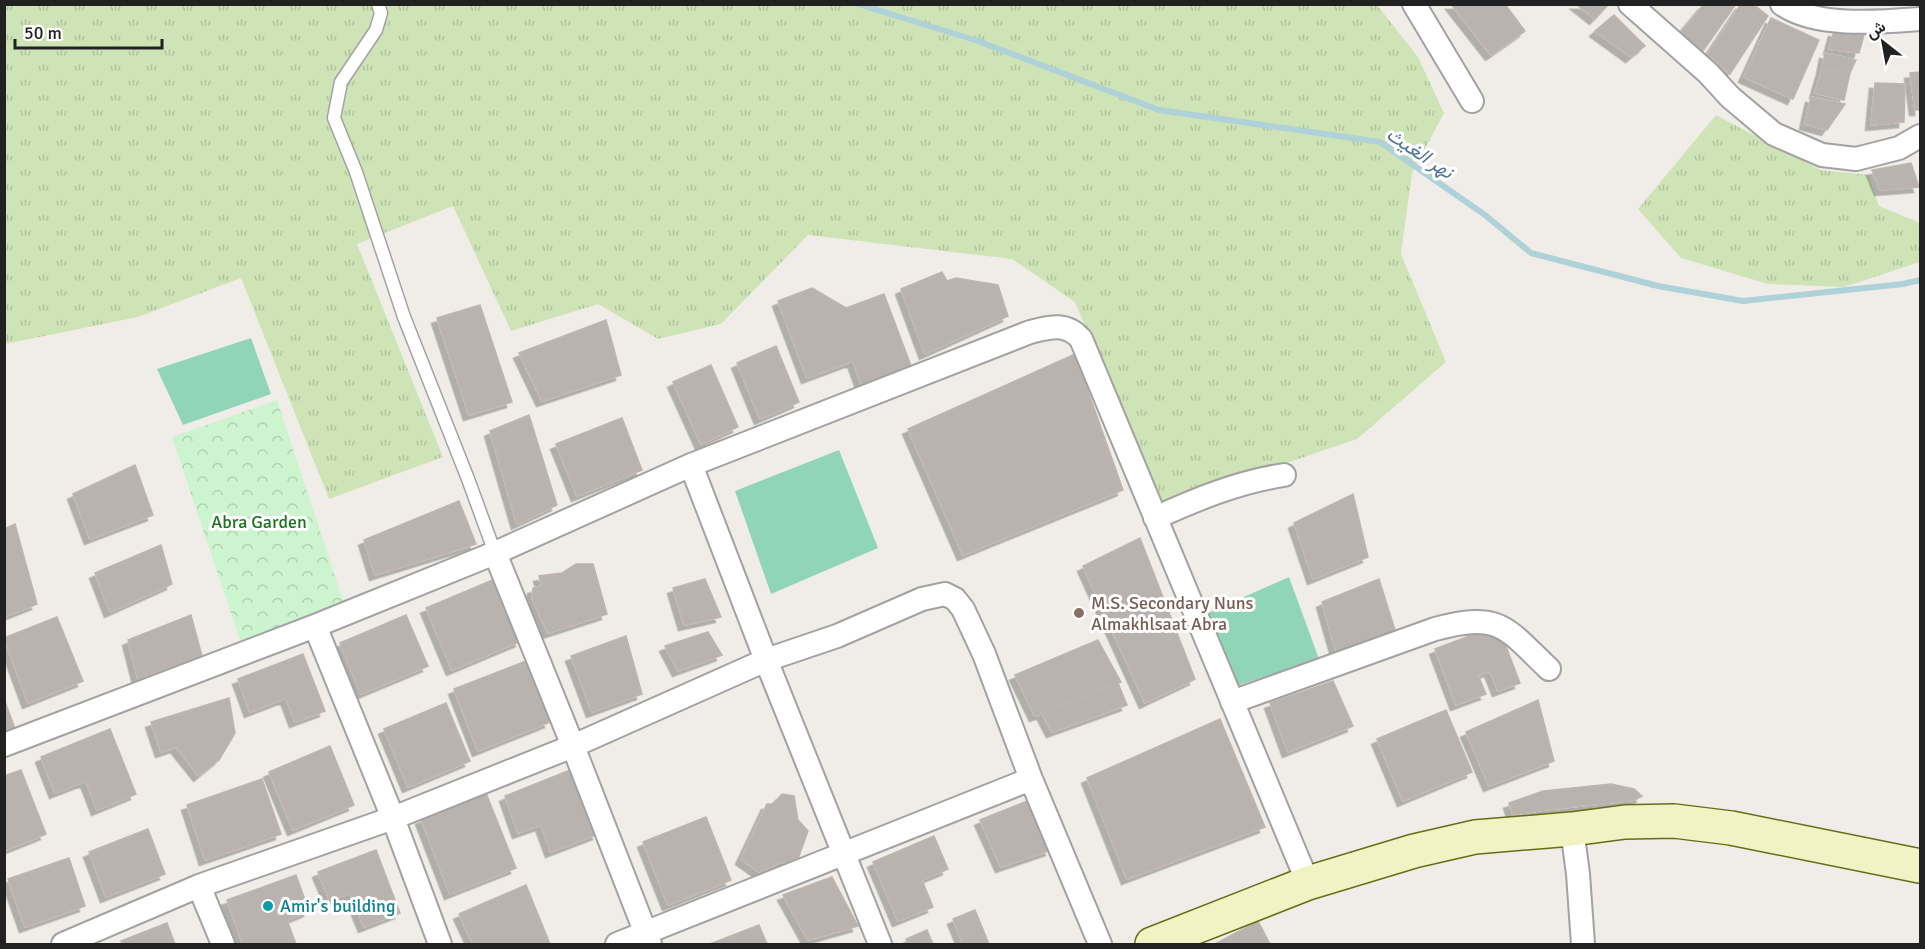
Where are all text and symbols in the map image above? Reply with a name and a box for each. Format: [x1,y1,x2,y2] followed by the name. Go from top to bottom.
[15,12,162,50] scale bar
[1853,12,1913,72] north arrow
[1862,16,1889,44] text: ش
[24,22,62,44] text: 50 m
[1382,122,1459,185] water label: نهر الغيث
[211,511,307,533] park label: Abra Garden
[1091,592,1254,635] place label: M.S. Secondary Nuns Almakhlsaat Abra
[1072,606,1086,620] marker: M.S. Secondary Nuns Almakhlsaat Abra
[280,895,395,917] place label: Amir's building
[261,899,275,913] marker: Amir's building

